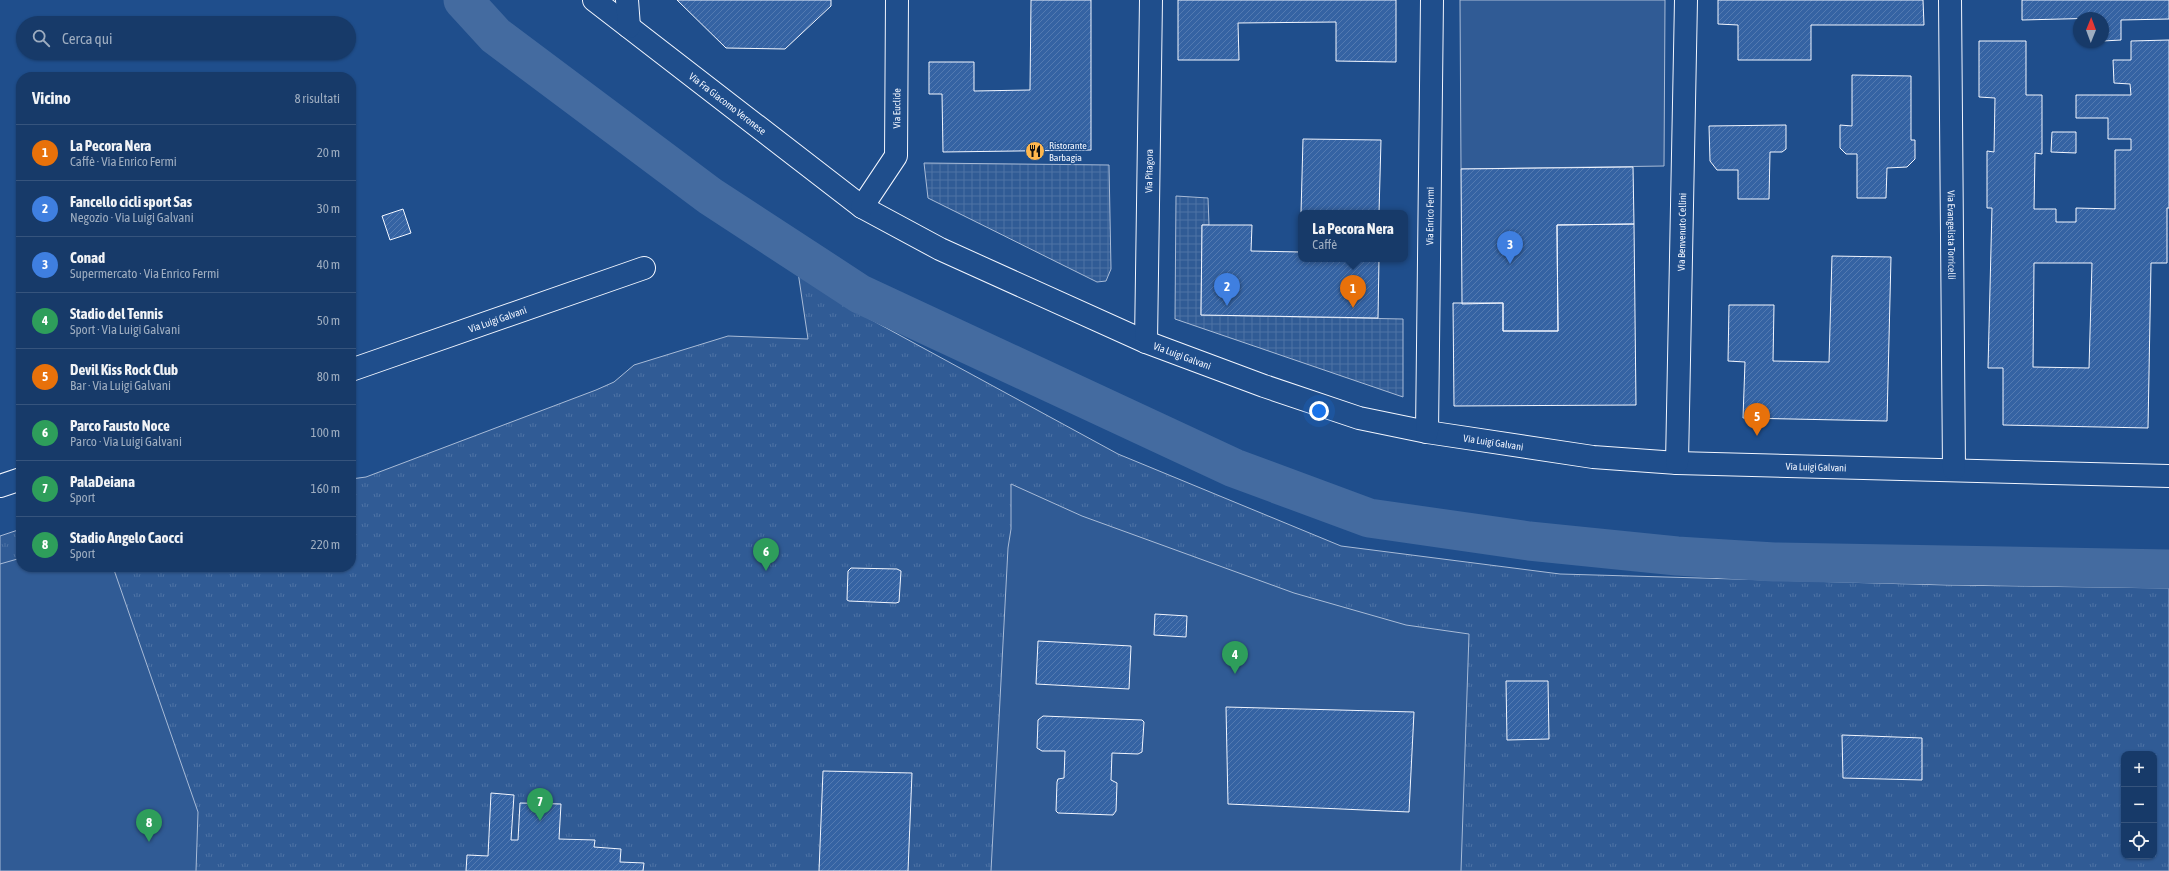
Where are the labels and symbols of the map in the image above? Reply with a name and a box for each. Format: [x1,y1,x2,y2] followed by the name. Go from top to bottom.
[2073,12,2109,48] north arrow
[687,70,769,137] street label: Via Fra Giacomo Veronese
[891,88,902,128] street label: Via Euclide
[1024,140,1046,162] restaurant icon: Ristorante Barbagia
[1049,140,1087,163] place label: Ristorante Barbagia
[1143,149,1154,193] street label: Via Pitagora
[1424,187,1435,245] street label: Via Enrico Fermi
[1946,190,1958,280] street label: Via Evangelista Torricelli
[1675,193,1688,271] street label: Via Benvenuto Cellini
[1497,231,1523,264] pin: 3
[1214,273,1240,306] pin: 2
[1340,275,1366,308] pin: 1
[467,304,528,334] street label: Via Luigi Galvani
[1152,340,1213,371] street label: Via Luigi Galvani
[1309,401,1329,421] your location
[1744,403,1770,436] pin: 5
[1463,432,1524,452] street label: Via Luigi Galvani
[1786,460,1846,473] street label: Via Luigi Galvani
[753,538,779,571] pin: 6
[1222,641,1248,674] pin: 4
[527,788,553,821] pin: 7
[136,809,162,842] pin: 8

